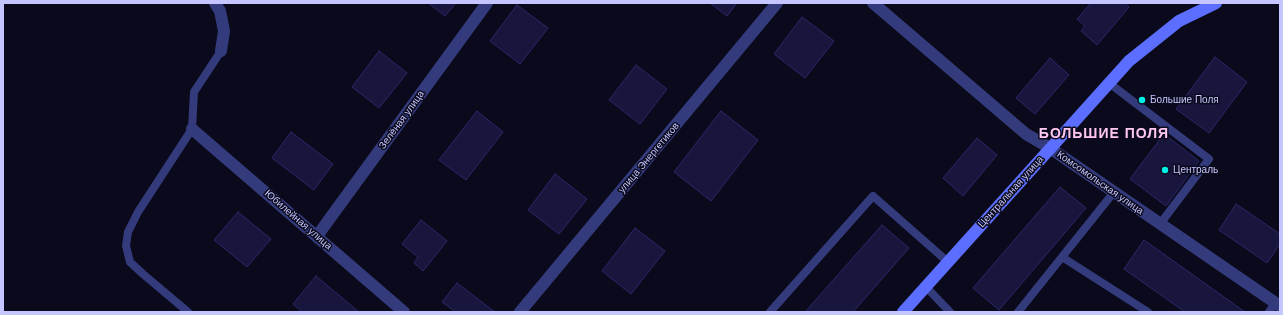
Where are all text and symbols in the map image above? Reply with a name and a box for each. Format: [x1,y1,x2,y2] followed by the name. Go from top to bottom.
[377,88,427,152] street label: Зелёная улица
[1150,94,1219,106] place label: Большие Поля
[1137,95,1147,105] marker: Большие Поля
[616,120,682,196] street label: улица Энергетиков
[1039,126,1169,142] district label: БОЛЬШИЕ ПОЛЯ
[1054,149,1146,217] street label: Комсомольская улица
[976,154,1046,230] street label: Центральная улица
[1173,164,1218,176] place label: Централь
[1160,165,1170,175] marker: Централь
[262,188,334,252] street label: Юбилейная улица

